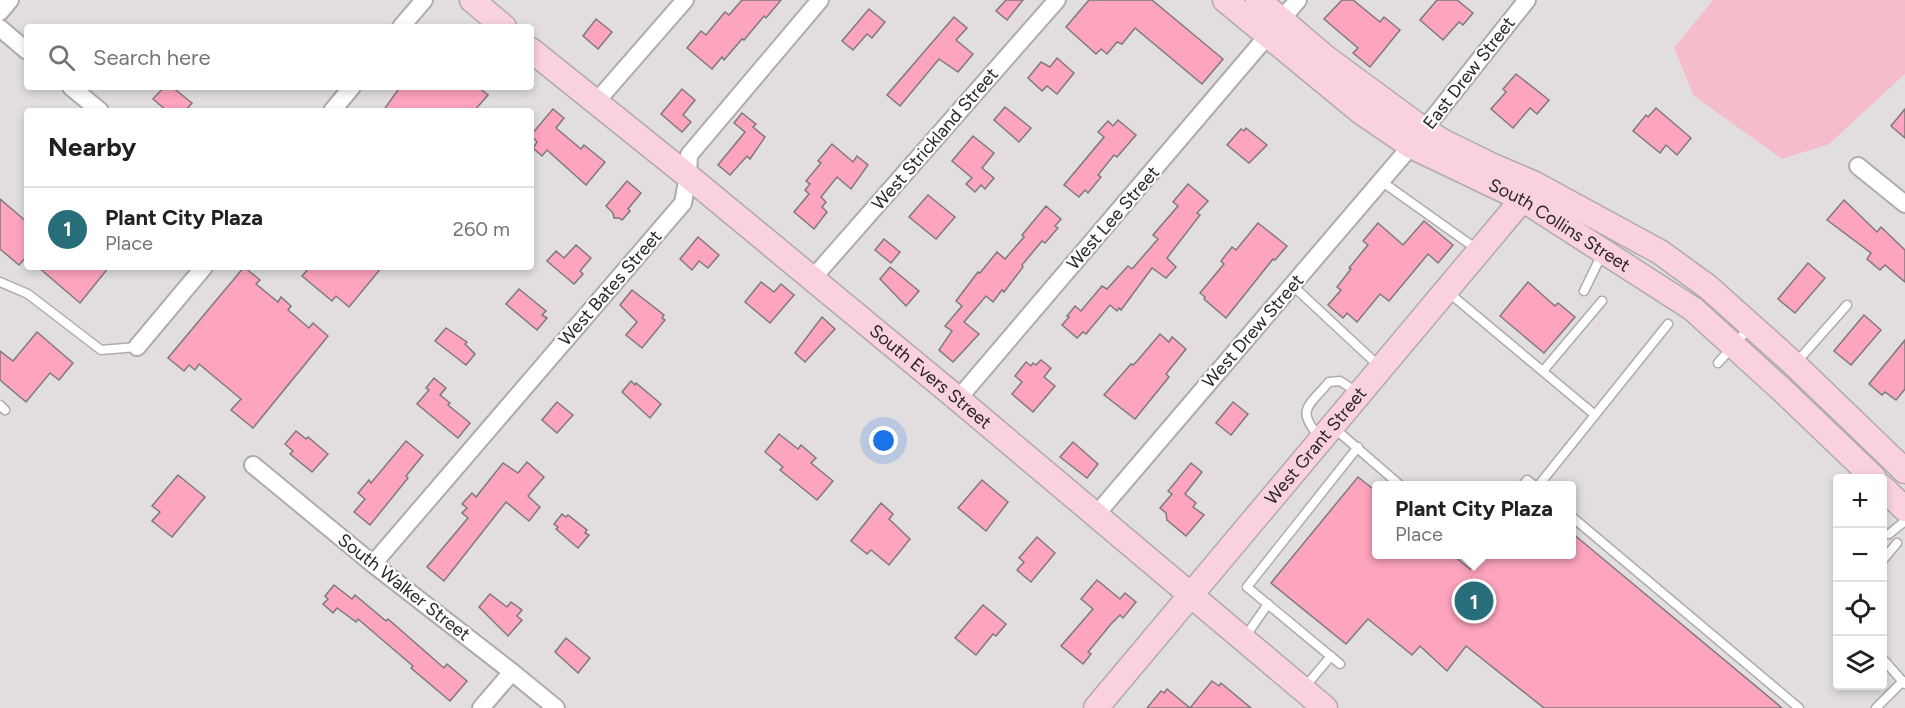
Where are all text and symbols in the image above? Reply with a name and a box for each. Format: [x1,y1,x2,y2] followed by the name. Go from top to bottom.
[1418,12,1520,134] street label: East Drew Street
[24,24,534,90] search box
[45,41,78,74] icon: search
[93,44,211,71] text: Search here
[867,63,1003,215] street label: West Strickland Street
[48,131,136,163] text: Nearby
[1062,162,1164,274] street label: West Lee Street
[1485,174,1634,277] street label: South Collins Street
[105,204,263,231] text: Plant City Plaza
[63,217,72,241] text: 1
[453,217,510,241] text: 260 m
[554,226,666,350] street label: West Bates Street
[105,231,153,255] text: Place
[1198,270,1308,392] street label: West Drew Street
[865,320,996,434] street label: South Evers Street
[1260,382,1371,509] street label: West Grant Street
[869,426,898,455] your location
[1833,474,1887,690] map controls
[1833,474,1887,528] button: +
[1372,481,1576,559] popup
[1395,495,1553,522] text: Plant City Plaza
[1395,522,1443,546] text: Place
[1833,528,1887,582] button: −
[333,529,475,646] street label: South Walker Street
[1454,578,1494,624] pin: 1
[1833,582,1887,636] button: locate
[1833,636,1887,690] button: layers

